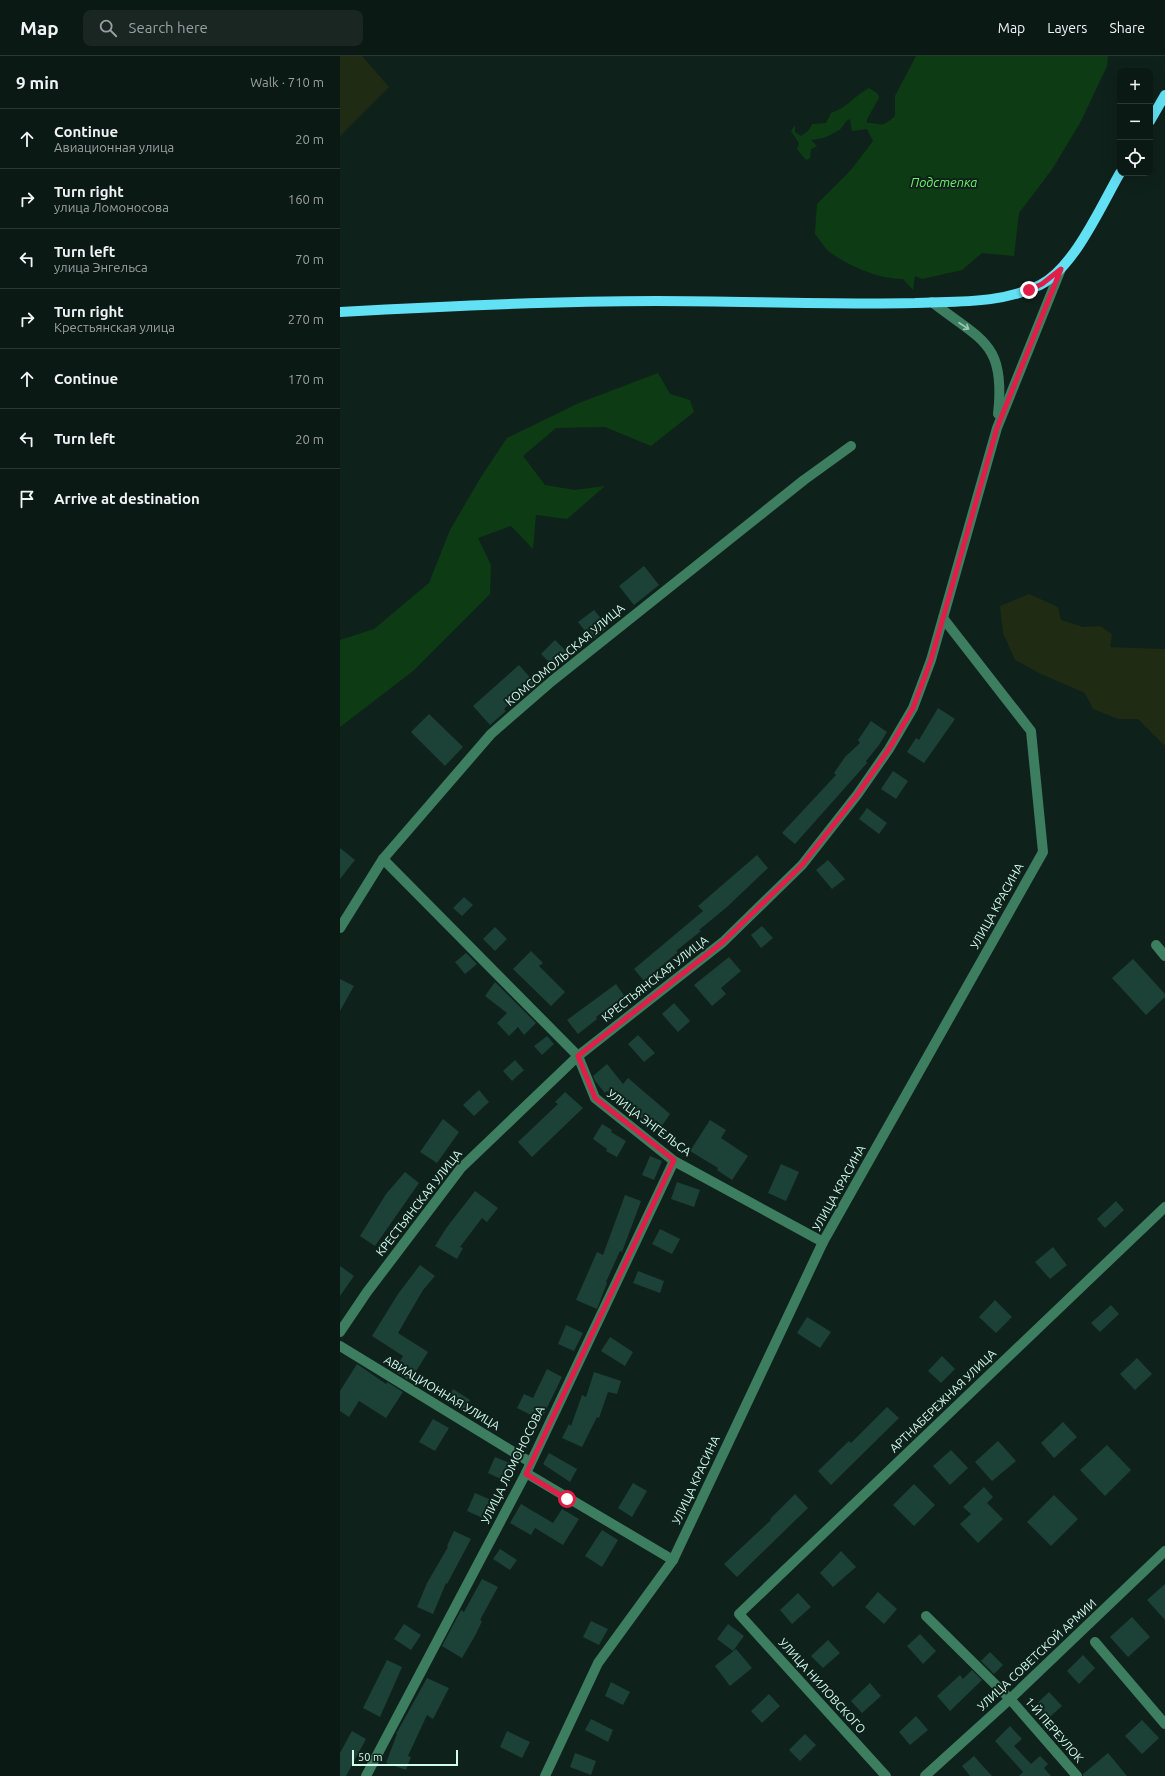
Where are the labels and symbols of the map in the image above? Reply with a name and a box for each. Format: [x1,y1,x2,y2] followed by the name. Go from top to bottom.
[911,175,977,189] water label: Подстепка
[1020,281,1038,299] route end
[958,322,969,330] one-way arrow
[503,601,627,708] street label: КОМСОМОЛЬСКАЯ УЛИЦА
[968,860,1026,951] street label: УЛИЦА КРАСИНА
[599,933,710,1024] street label: КРЕСТЬЯНСКАЯ УЛИЦА
[605,1087,694,1158] street label: УЛИЦА ЭНГЕЛЬСА
[810,1142,868,1233] street label: УЛИЦА КРАСИНА
[373,1147,464,1258] street label: КРЕСТЬЯНСКАЯ УЛИЦА
[887,1346,999,1455] street label: АРТНАБЕРЕЖНАЯ УЛИЦА
[382,1353,503,1432] street label: АВИАЦИОННАЯ УЛИЦА
[478,1404,547,1526] street label: УЛИЦА ЛОМОНОСОВА
[669,1433,722,1526] street label: УЛИЦА КРАСИНА
[558,1490,576,1508] route start
[975,1596,1099,1713] street label: УЛИЦА СОВЕТСКОЙ АРМИИ
[776,1636,868,1736] street label: УЛИЦА НИЛОВСКОГО
[1023,1695,1087,1765] street label: 1-Й ПЕРЕУЛОК
[352,1748,458,1767] scale bar

